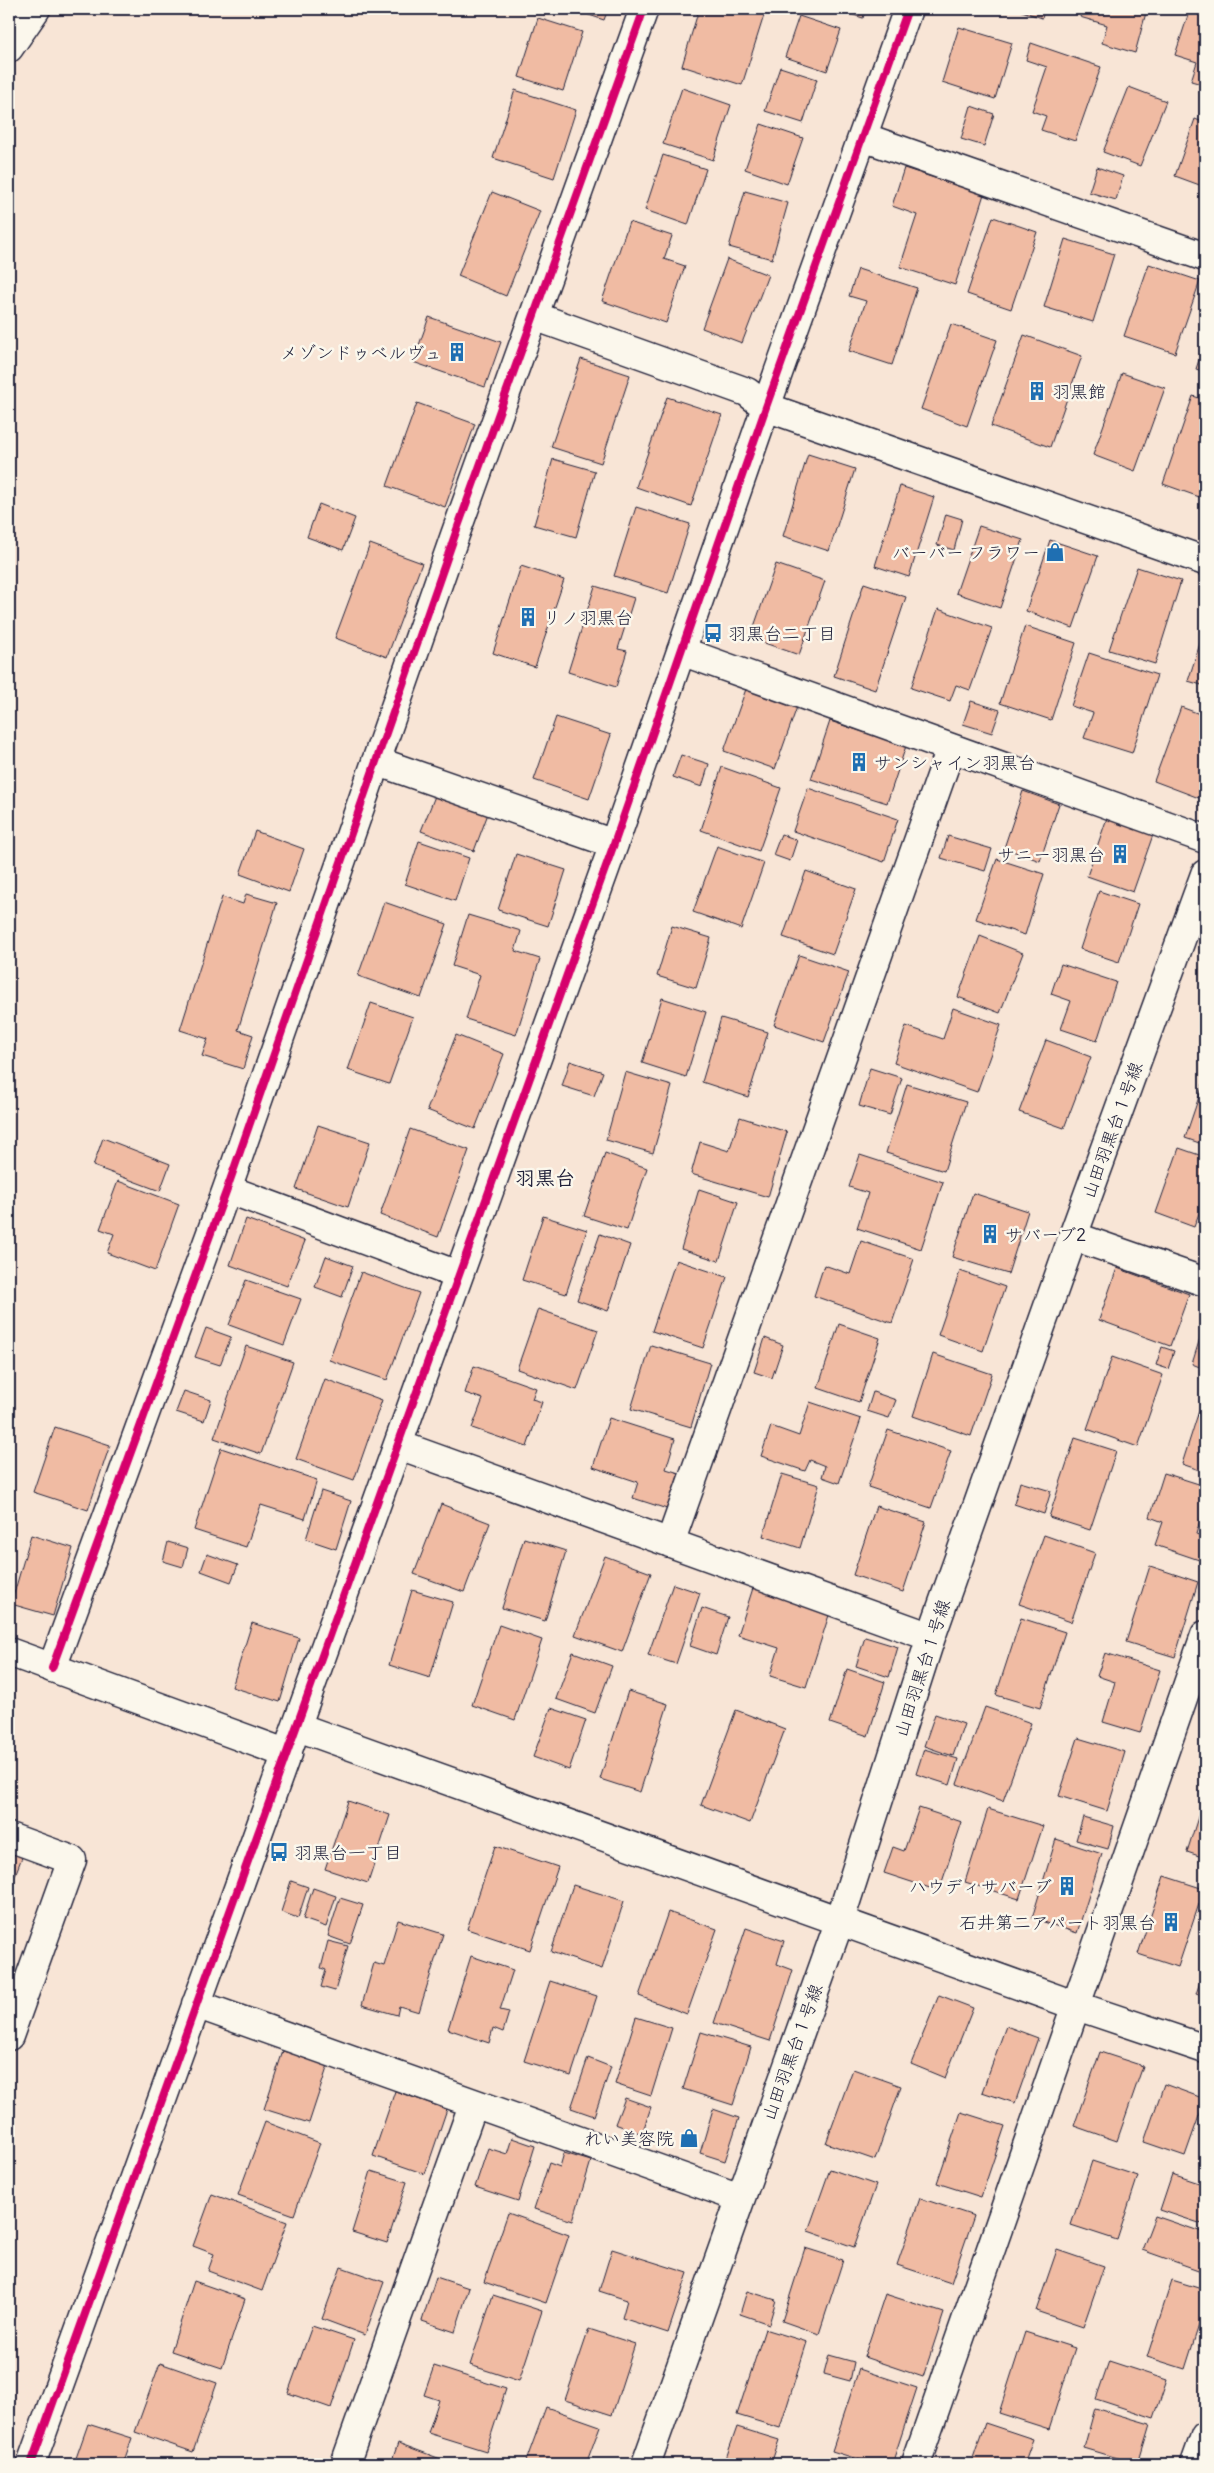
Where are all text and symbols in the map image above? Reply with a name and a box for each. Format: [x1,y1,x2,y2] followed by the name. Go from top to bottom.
[280,341,442,364] place label: メゾンドゥベルヴュ
[446,341,468,363] building icon: メゾンドゥベルヴュ
[1026,380,1048,402] building icon: 羽黒館
[1052,380,1106,403] place label: 羽黒館
[892,541,1040,564] place label: バーバー フラワー
[1044,541,1066,563] shop icon: バーバー フラワー
[517,606,539,628] building icon: リノ羽黒台
[543,606,633,629] place label: リノ羽黒台
[702,622,724,644] bus stop icon: 羽黒台二丁目
[728,622,836,645] place label: 羽黒台二丁目
[848,751,870,773] building icon: サンシャイン羽黒台
[874,751,1036,774] place label: サンシャイン羽黒台
[997,843,1105,866] place label: サニー羽黒台
[1109,843,1131,865] building icon: サニー羽黒台
[1077,1058,1147,1202] street label: 山田羽黒台１号線
[515,1165,575,1190] district label: 羽黒台
[979,1223,1001,1245] building icon: サバーブ2
[1005,1223,1086,1246] place label: サバーブ2
[889,1596,955,1740] street label: 山田羽黒台１号線
[268,1841,290,1863] bus stop icon: 羽黒台一丁目
[294,1841,402,1864] place label: 羽黒台一丁目
[909,1875,1052,1898] place label: ハウディサバーブ
[1056,1875,1078,1897] building icon: ハウディサバーブ
[959,1911,1156,1934] place label: 石井第二アパート羽黒台
[1160,1911,1182,1933] building icon: 石井第二アパート羽黒台
[757,1980,827,2124] street label: 山田羽黒台１号線
[584,2127,674,2150] place label: れい美容院
[678,2127,700,2149] shop icon: れい美容院

